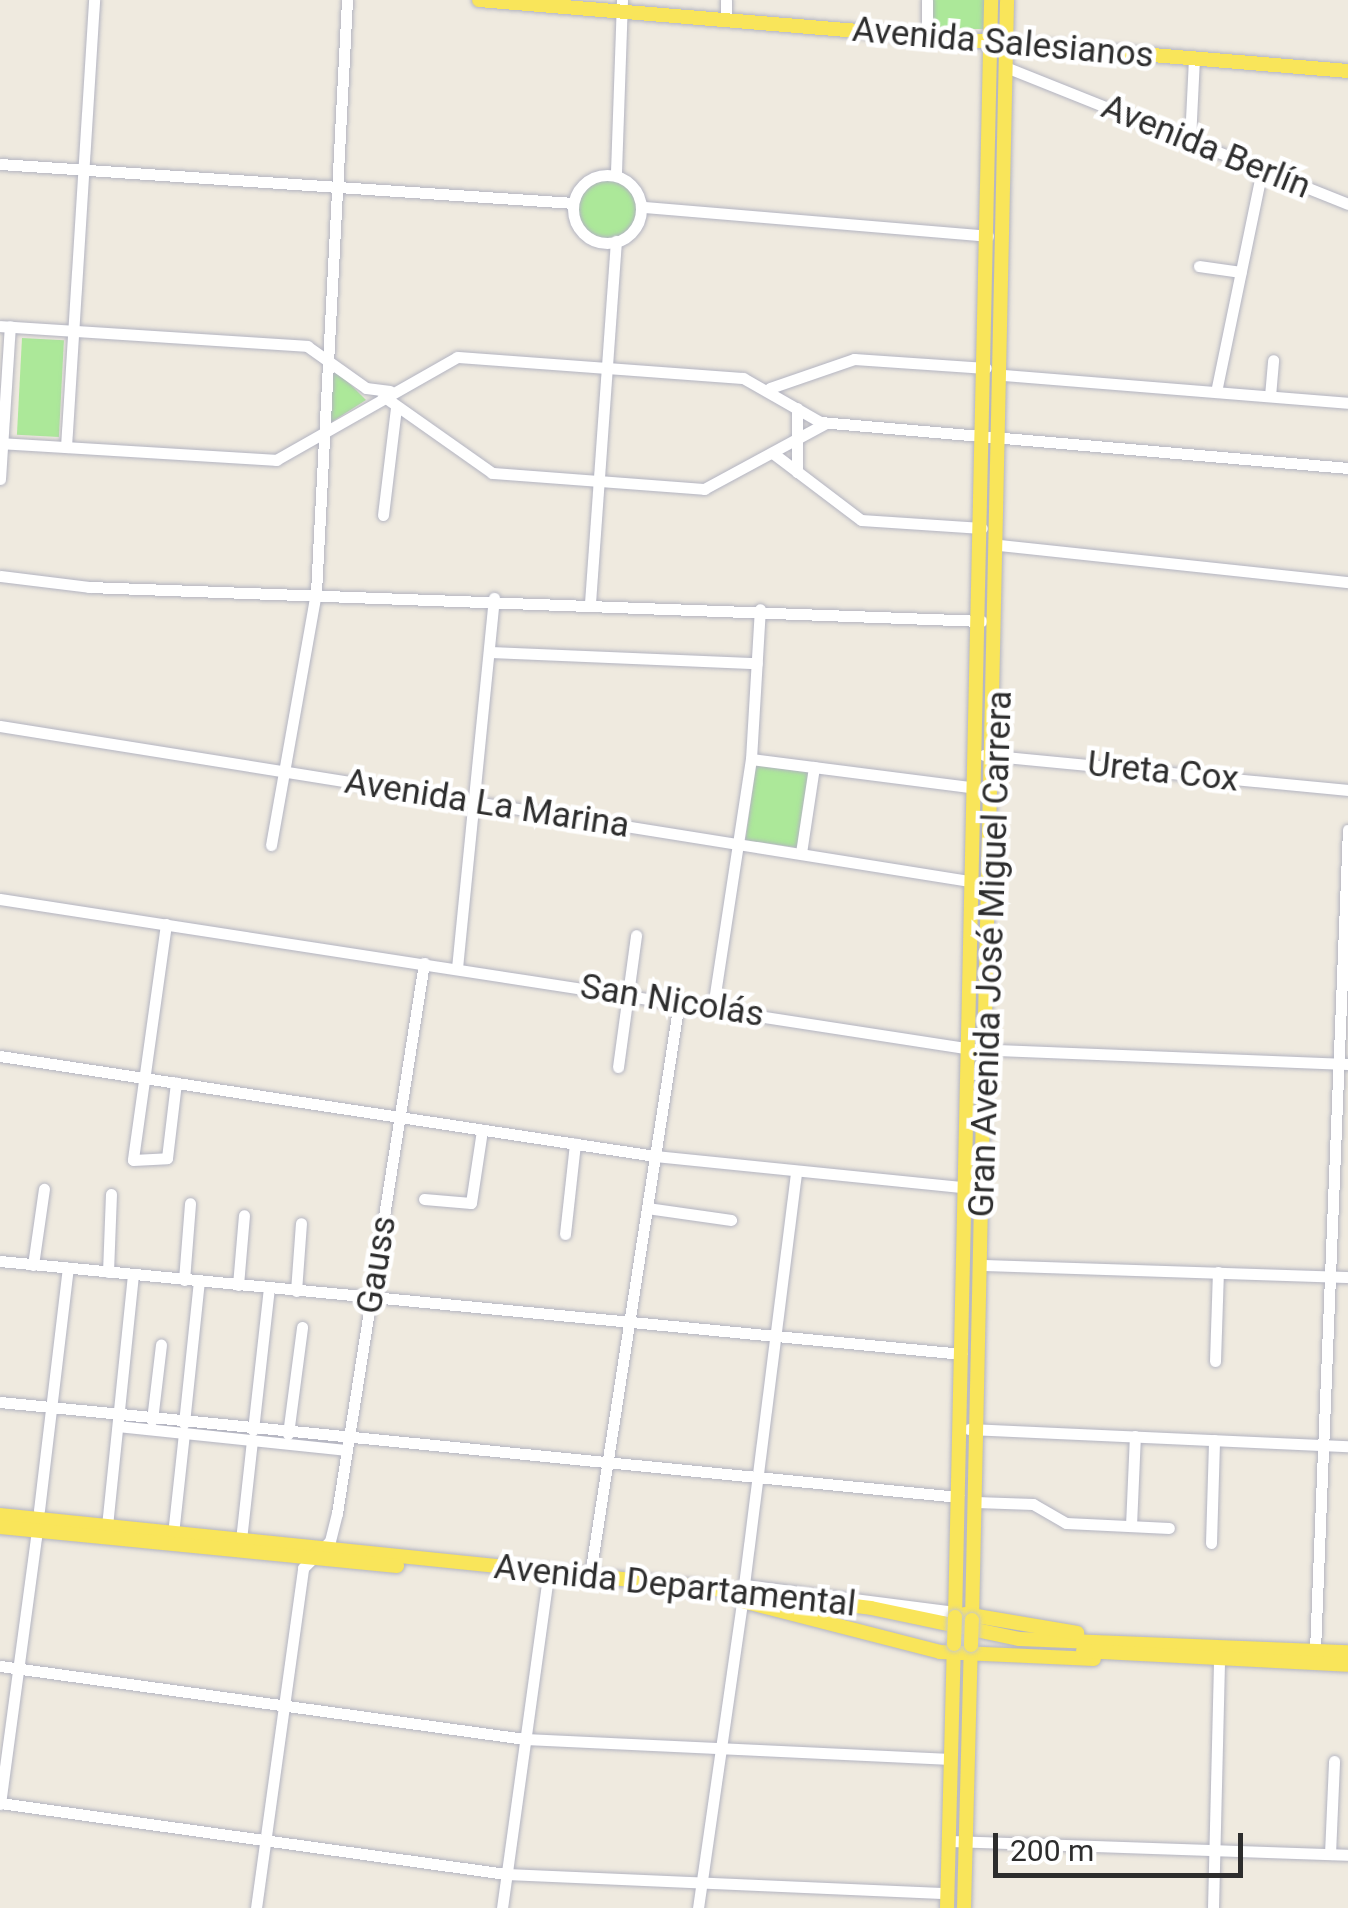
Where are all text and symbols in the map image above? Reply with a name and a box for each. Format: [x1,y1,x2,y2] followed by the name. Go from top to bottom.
[851,9,1155,77] street label: Avenida Salesianos
[1096,86,1316,208] street label: Avenida Berlín
[961,690,1021,1218] street label: Gran Avenida José Miguel Carrera
[1085,743,1241,801] street label: Ureta Cox
[342,761,632,847] street label: Avenida La Marina
[577,966,767,1036] street label: San Nicolás
[349,1213,405,1317] street label: Gauss
[492,1546,858,1626] street label: Avenida Departamental
[998,1813,1248,1875] scale bar
[1010,1833,1094,1868] text: 200 m

